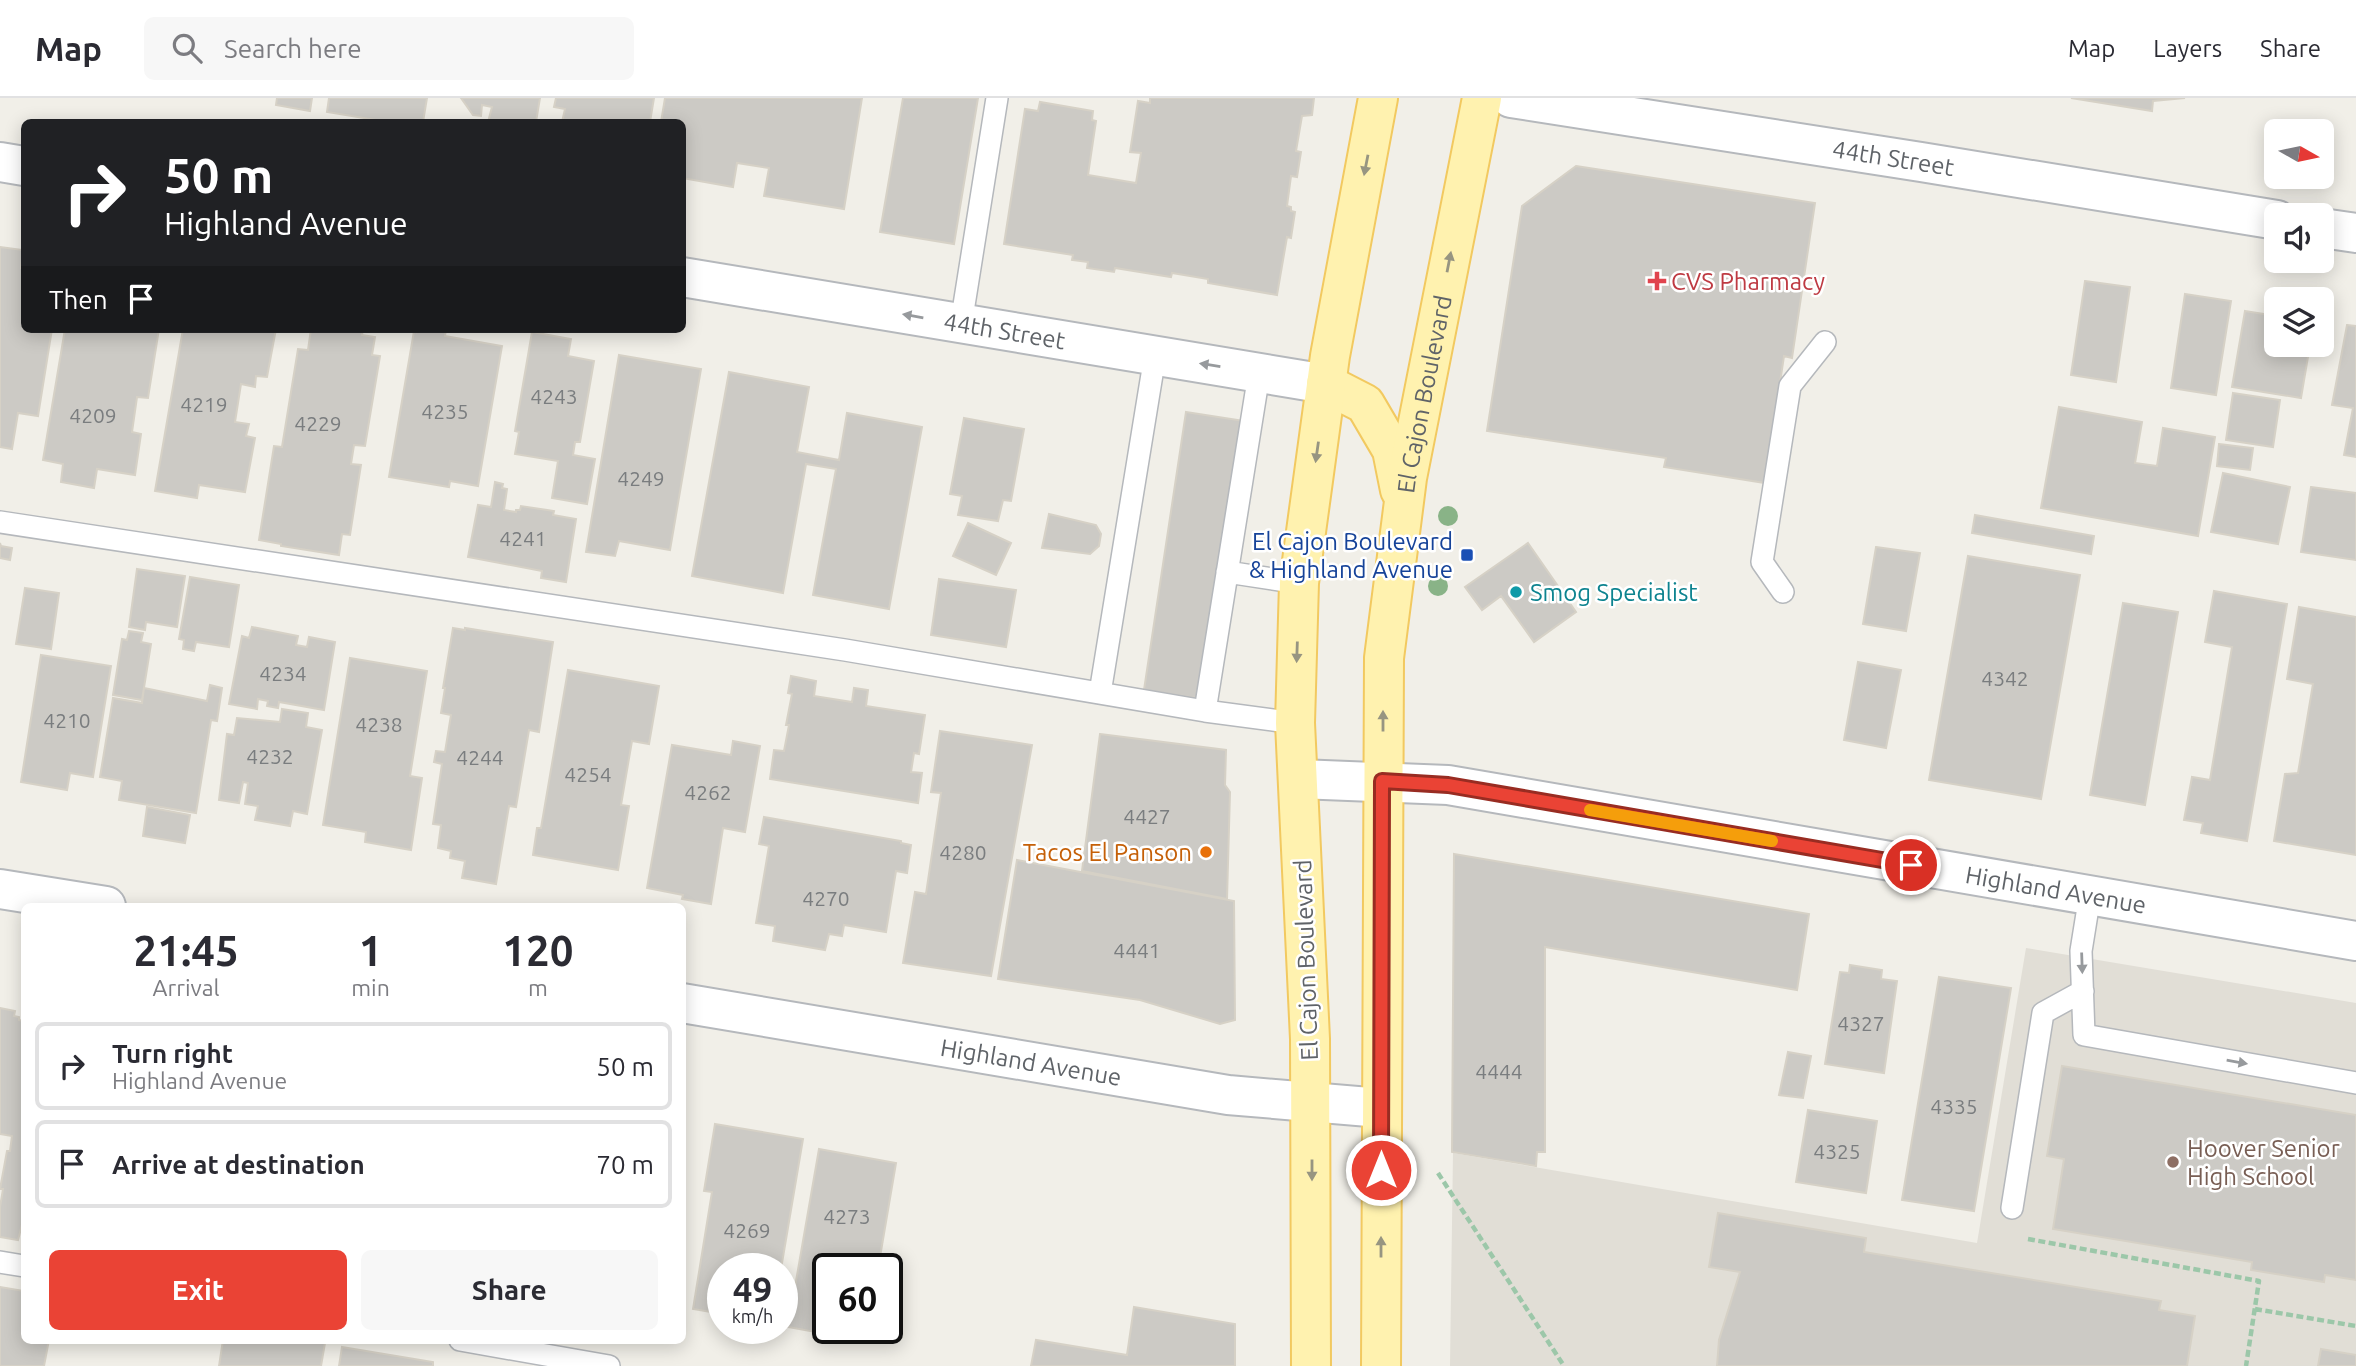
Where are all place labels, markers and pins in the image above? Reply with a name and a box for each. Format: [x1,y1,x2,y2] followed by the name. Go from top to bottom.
[1671,268,1825,295] place label: CVS Pharmacy
[1649,273,1665,289] marker: CVS Pharmacy
[1249,528,1453,583] place label: El Cajon Boulevard & Highland Avenue
[1459,547,1475,563] marker: El Cajon Boulevard & Highland Avenue
[1530,579,1698,606] place label: Smog Specialist
[1508,584,1524,600] marker: Smog Specialist
[1881,835,1941,895] pin
[1023,839,1192,866] place label: Tacos El Panson
[1198,844,1214,860] marker: Tacos El Panson
[2187,1135,2340,1190] place label: Hoover Senior High School
[2165,1154,2181,1170] marker: Hoover Senior High School

